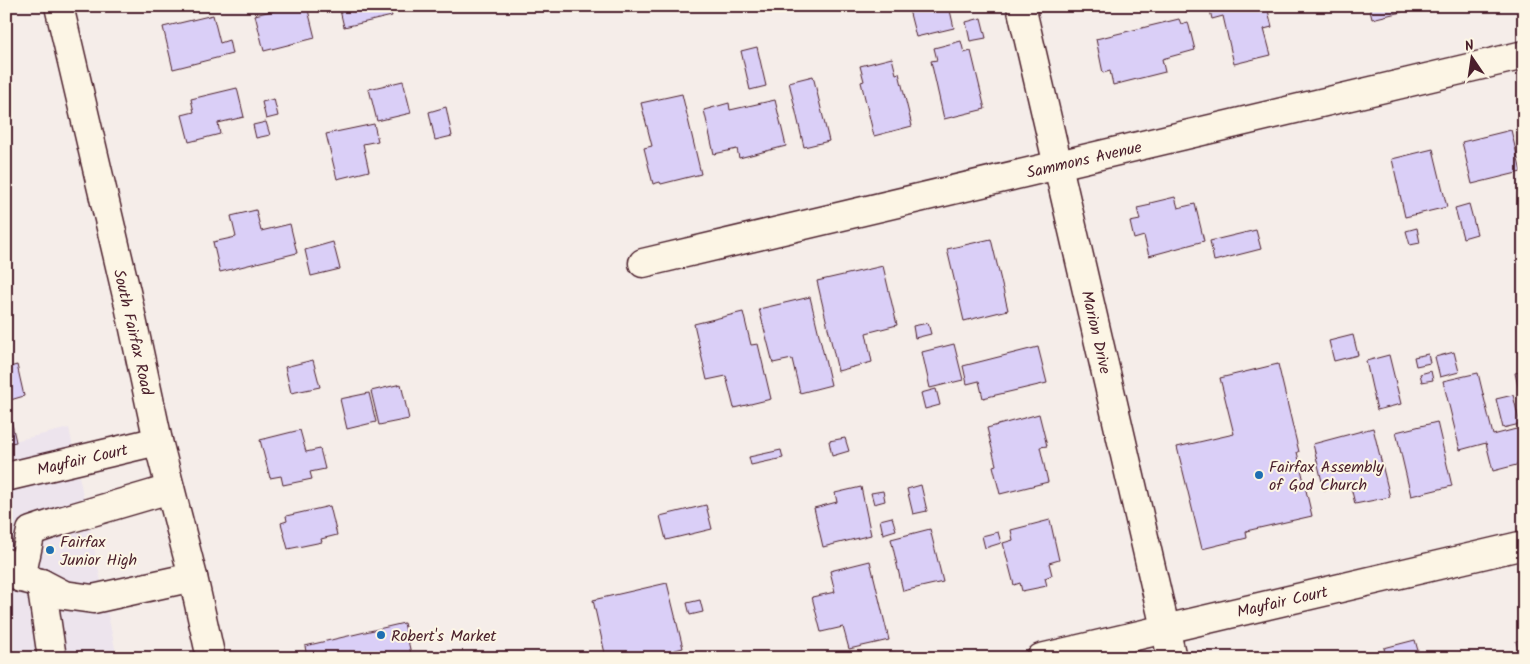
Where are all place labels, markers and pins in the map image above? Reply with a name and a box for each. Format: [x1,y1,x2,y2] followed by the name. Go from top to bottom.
[1269,455,1384,498] place label: Fairfax Assembly of God Church
[1253,469,1265,481] marker: Fairfax Assembly of God Church
[60,530,137,573] place label: Fairfax Junior High
[44,544,56,556] marker: Fairfax Junior High
[391,624,497,649] place label: Robert's Market
[375,629,387,641] marker: Robert's Market

